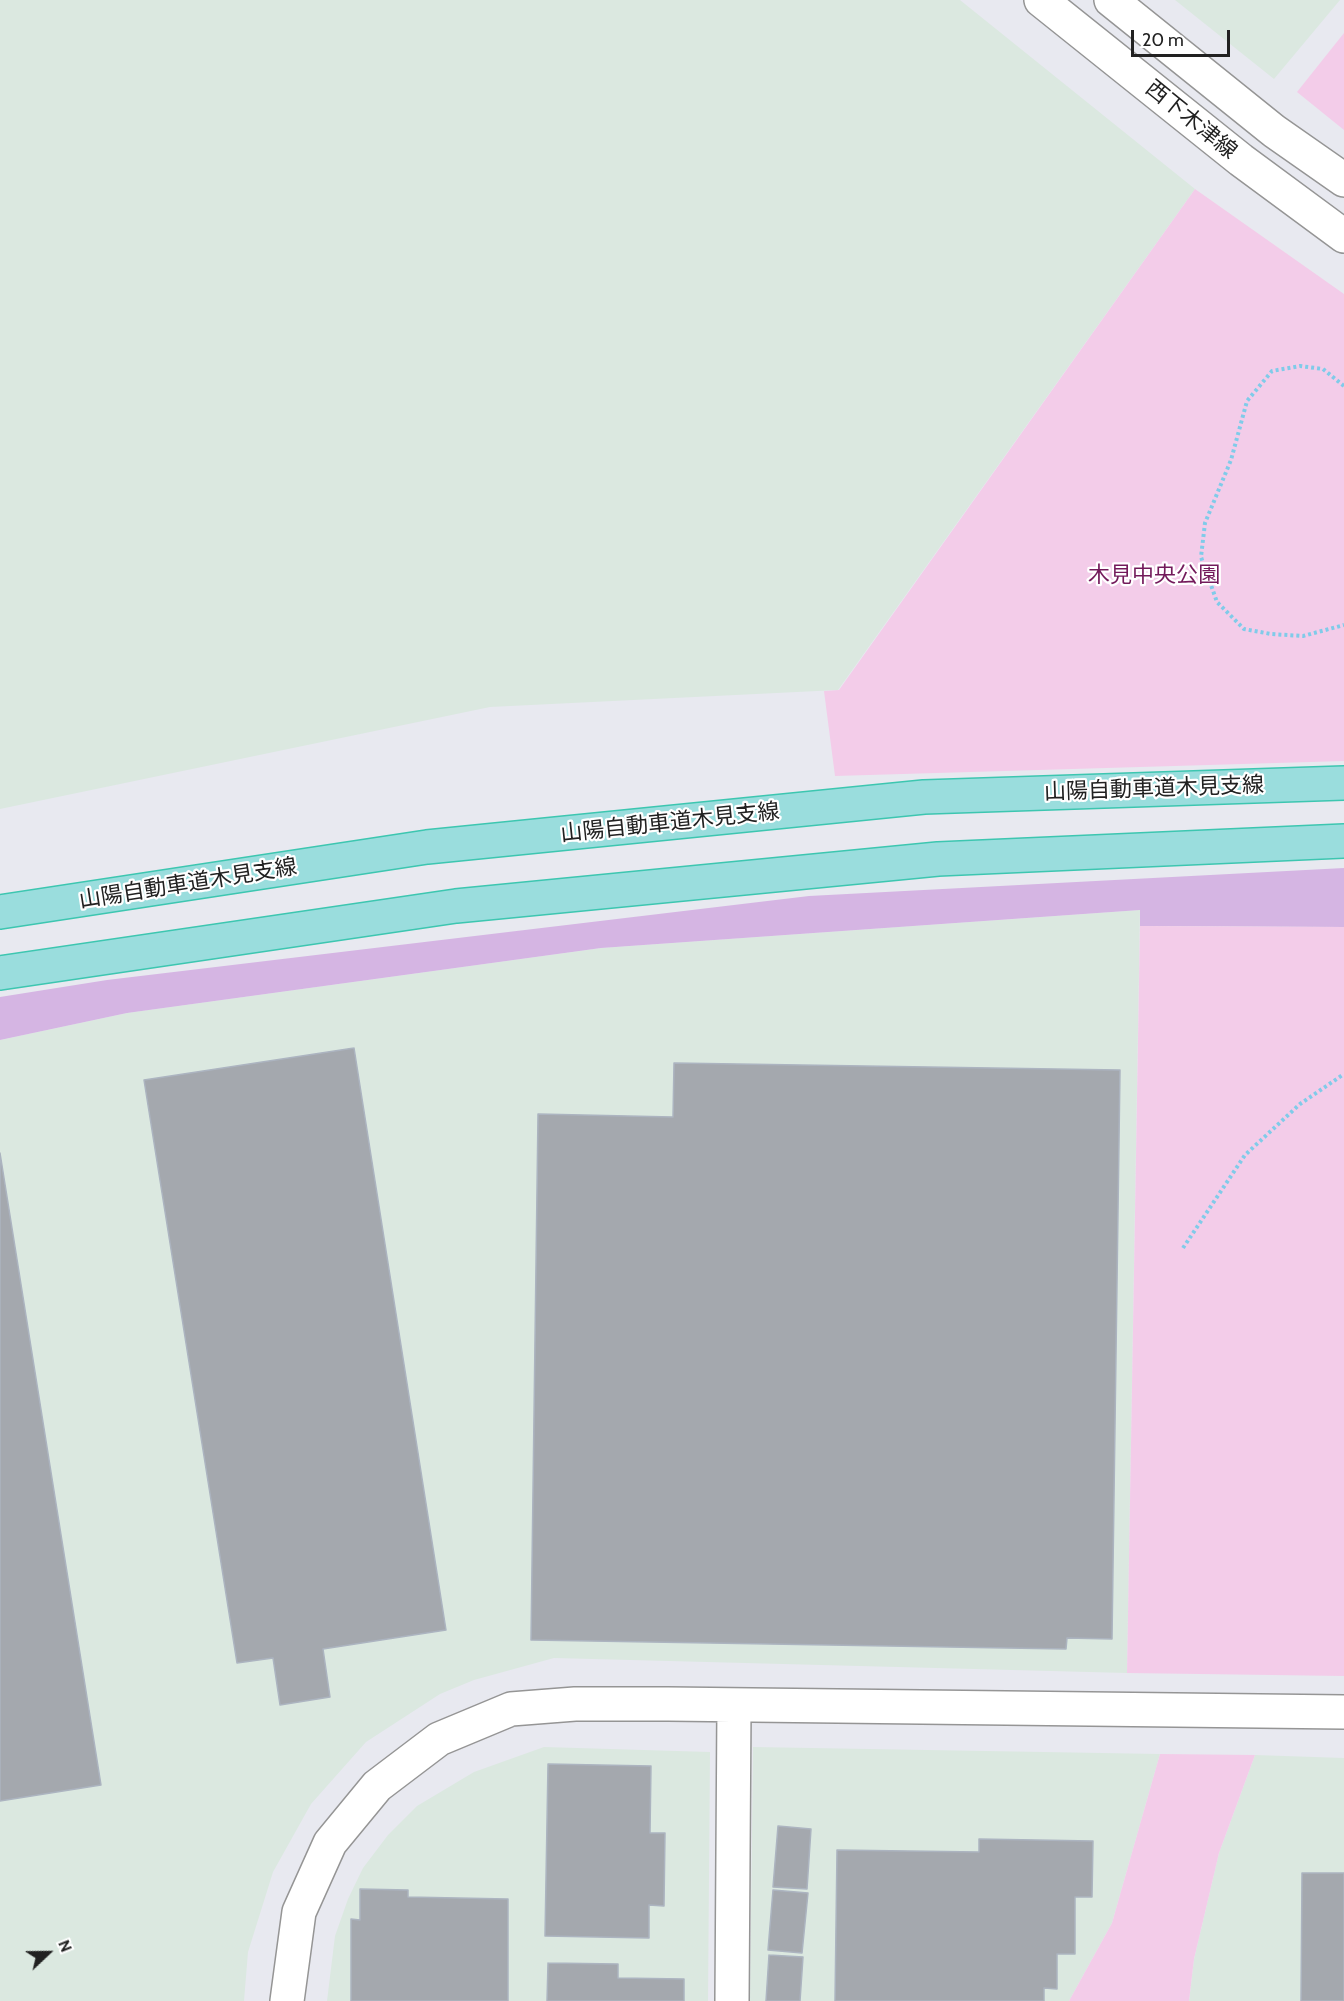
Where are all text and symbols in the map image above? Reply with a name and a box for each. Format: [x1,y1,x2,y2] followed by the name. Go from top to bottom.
[1134,18,1233,56] scale bar
[1142,29,1184,51] text: 20 m
[1140,75,1242,165] street label: 西下木津線
[1088,563,1220,589] park label: 木見中央公園
[1044,772,1264,806] street label: 山陽自動車道木見支線
[559,798,781,848] street label: 山陽自動車道木見支線
[77,854,299,914] street label: 山陽自動車道木見支線
[18,1923,78,1983] north arrow
[54,1937,76,1955] text: N

